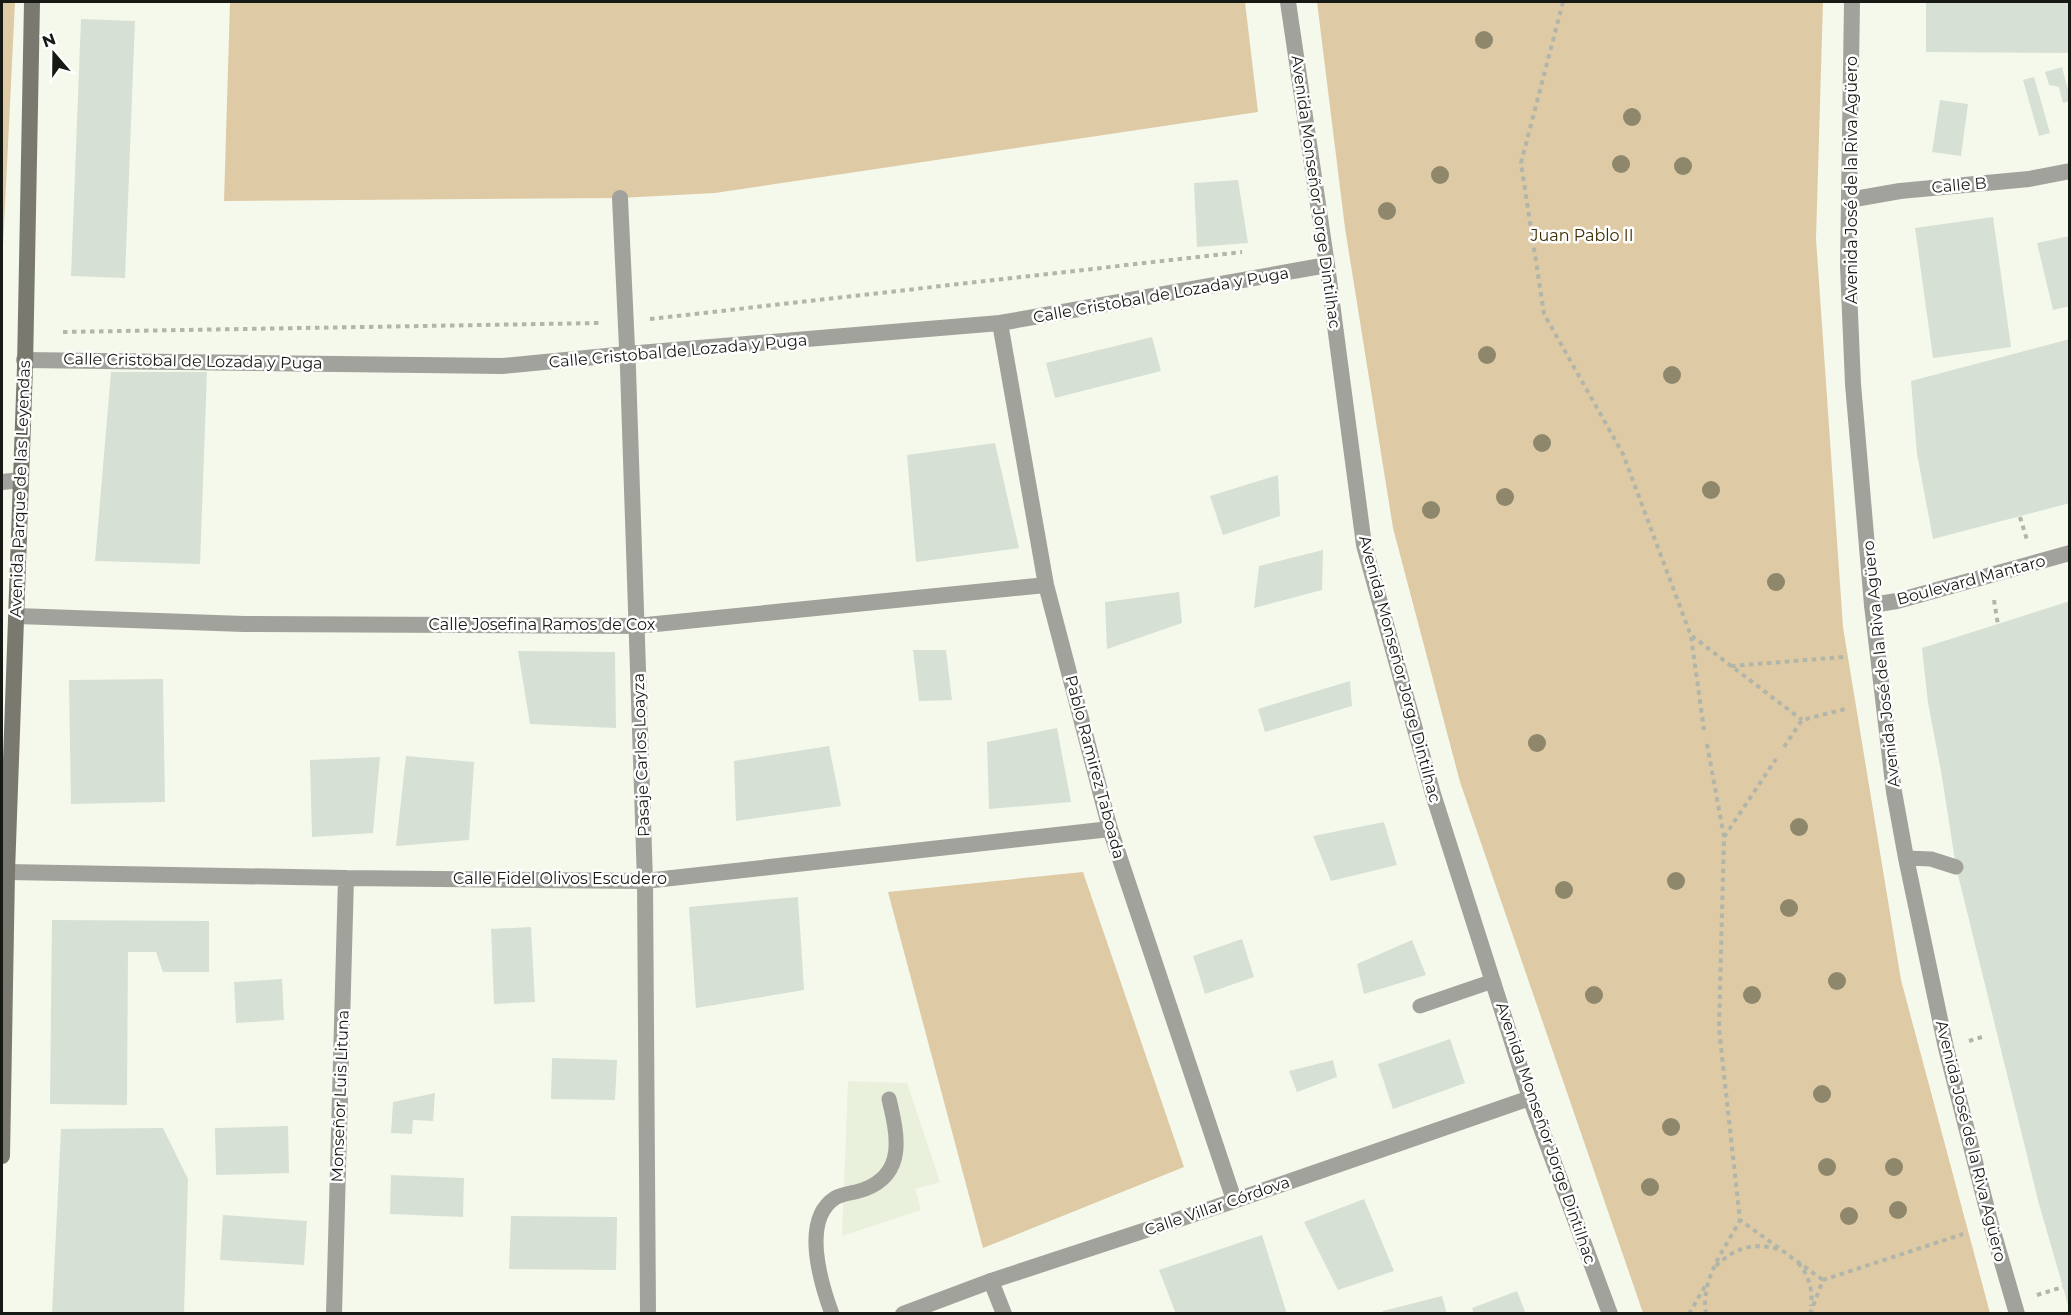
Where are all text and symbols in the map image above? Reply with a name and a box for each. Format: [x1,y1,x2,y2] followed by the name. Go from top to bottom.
[24,24,84,84] north arrow
[40,29,58,52] text: N
[1287,54,1345,330] street label: Avenida Monseñor Jorge Dintilhac
[1842,56,1861,304] street label: Avenida José de la Riva Agüero
[1931,173,1987,197] street label: Calle B
[1530,226,1633,245] park label: Juan Pablo II
[1032,263,1290,327] street label: Calle Cristobal de Lozada y Puga
[548,330,808,372] street label: Calle Cristobal de Lozada y Puga
[63,349,323,373] street label: Calle Cristobal de Lozada y Puga
[6,360,34,618] street label: Avenida Parque de las Leyendas
[1355,533,1445,805] street label: Avenida Monseñor Jorge Dintilhac
[1859,540,1903,788] street label: Avenida José de la Riva Agüero
[1895,551,2047,609] street label: Boulevard Mantaro
[429,615,656,634] street label: Calle Josefina Ramos de Cox
[629,673,653,837] street label: Pasaje Carlos Loayza
[1061,673,1129,861] street label: Pablo Ramirez Taboada
[453,869,667,888] street label: Calle Fidel Olivos Escudero
[1492,1000,1600,1266] street label: Avenida Monseñor Jorge Dintilhac
[327,1009,353,1183] street label: Monseñor Luis Lituna
[1932,1018,2010,1264] street label: Avenida José de la Riva Agüero
[1142,1172,1292,1240] street label: Calle Villar Córdova

